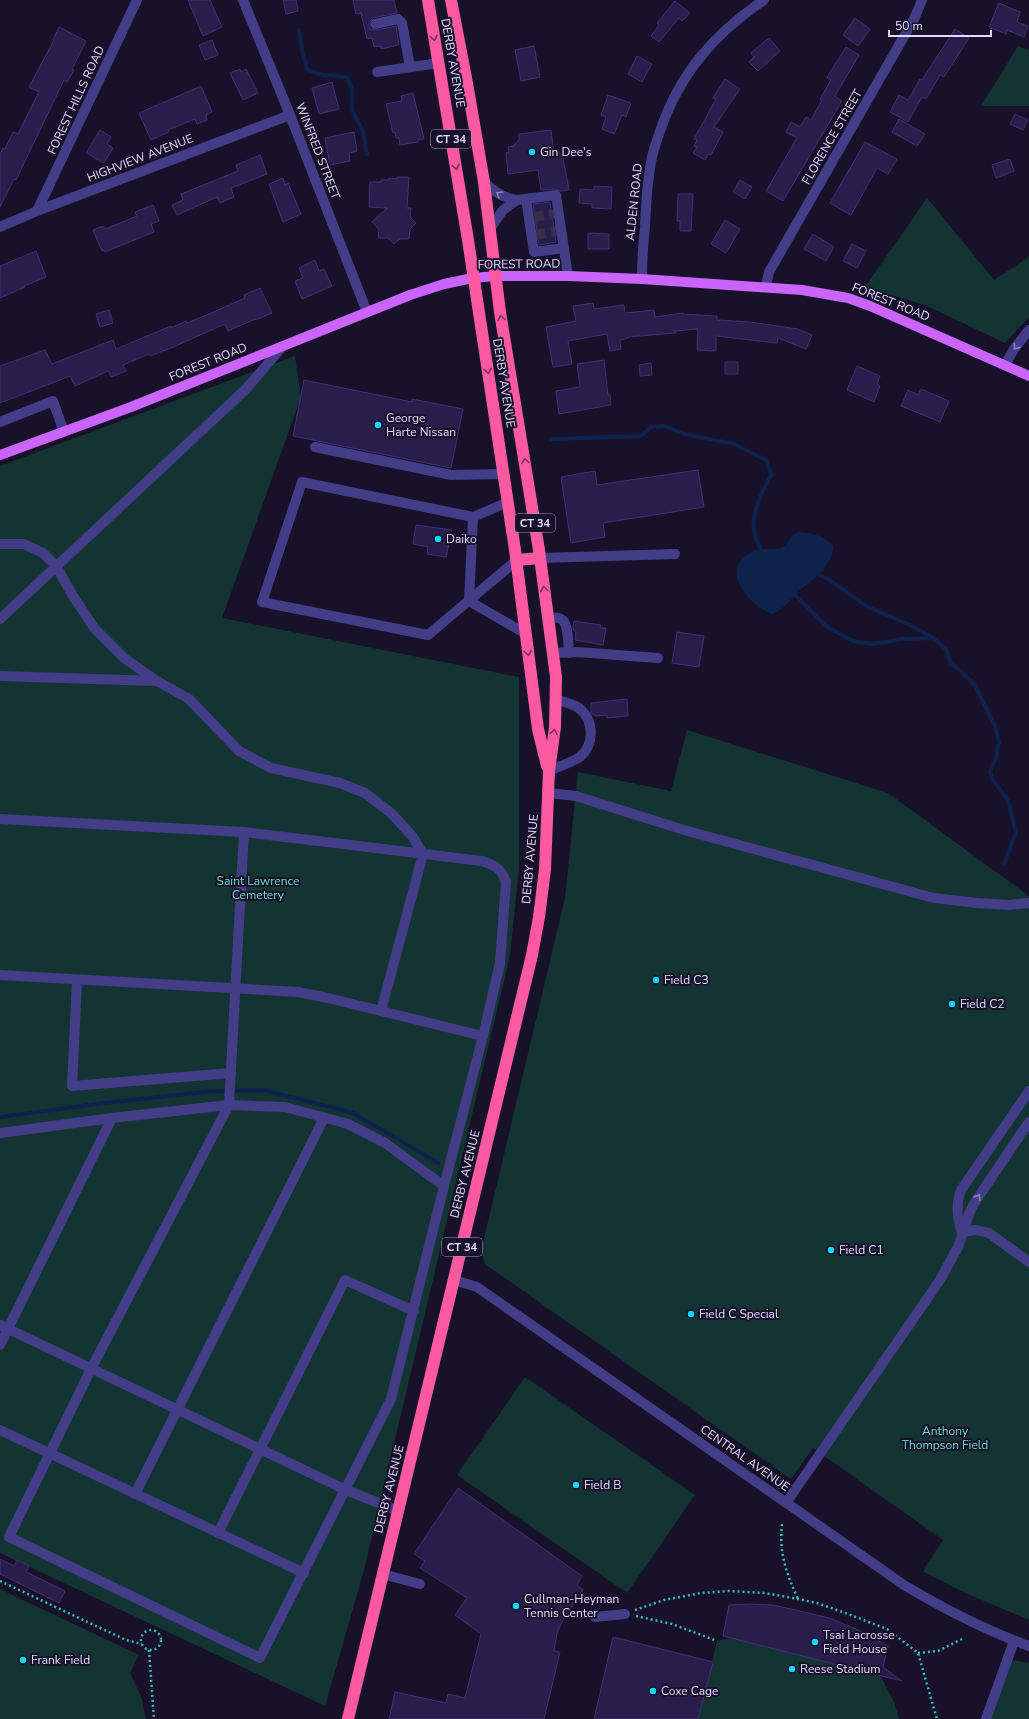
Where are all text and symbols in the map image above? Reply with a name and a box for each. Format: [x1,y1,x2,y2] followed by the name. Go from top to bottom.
[889,12,991,38] scale bar
[437,17,469,109] street label: DERBY AVENUE
[895,18,923,34] text: 50 m
[430,35,438,42] one-way arrow
[44,43,108,157] street label: FOREST HILLS ROAD
[798,86,866,188] street label: FLORENCE STREET
[292,100,344,202] street label: WINFRED STREET
[85,130,195,186] street label: HIGHVIEW AVENUE
[431,130,471,148] road number: CT 34
[540,144,592,160] place label: Gin Dee's
[527,147,537,157] marker: Gin Dee's
[622,162,646,242] street label: ALDEN ROAD
[451,164,460,170] one-way arrow
[496,191,503,198] one-way arrow
[478,255,561,273] street label: FOREST ROAD
[850,279,932,325] street label: FOREST ROAD
[498,315,506,322] one-way arrow
[489,337,519,429] street label: DERBY AVENUE
[167,339,249,385] street label: FOREST ROAD
[1014,342,1021,349] one-way arrow
[483,368,492,375] one-way arrow
[386,410,456,440] place label: George Harte Nissan
[373,420,383,430] marker: George Harte Nissan
[521,458,529,464] one-way arrow
[515,514,555,532] road number: CT 34
[446,531,477,547] place label: Daiko
[433,534,443,544] marker: Daiko
[540,586,549,592] one-way arrow
[523,650,532,656] one-way arrow
[549,729,558,735] one-way arrow
[518,813,542,905] street label: DERBY AVENUE
[217,873,299,903] park label: Saint Lawrence Cemetery
[664,972,709,988] place label: Field C3
[651,975,661,985] marker: Field C3
[960,996,1005,1012] place label: Field C2
[947,999,957,1009] marker: Field C2
[446,1128,484,1220] street label: DERBY AVENUE
[973,1194,981,1201] one-way arrow
[442,1238,482,1256] road number: CT 34
[839,1242,884,1258] place label: Field C1
[826,1245,836,1255] marker: Field C1
[699,1306,779,1322] place label: Field C Special
[686,1309,696,1319] marker: Field C Special
[697,1421,793,1495] street label: CENTRAL AVENUE
[902,1423,988,1453] park label: Anthony Thompson Field
[370,1443,408,1535] street label: DERBY AVENUE
[584,1477,621,1493] place label: Field B
[571,1480,581,1490] marker: Field B
[524,1591,619,1621] place label: Cullman-Heyman Tennis Center
[511,1601,521,1611] marker: Cullman-Heyman Tennis Center
[823,1627,895,1657] place label: Tsai Lacrosse Field House
[810,1637,820,1647] marker: Tsai Lacrosse Field House
[31,1652,90,1668] place label: Frank Field
[18,1655,28,1665] marker: Frank Field
[800,1661,881,1677] place label: Reese Stadium
[787,1664,797,1674] marker: Reese Stadium
[661,1683,718,1699] place label: Coxe Cage
[648,1686,658,1696] marker: Coxe Cage

